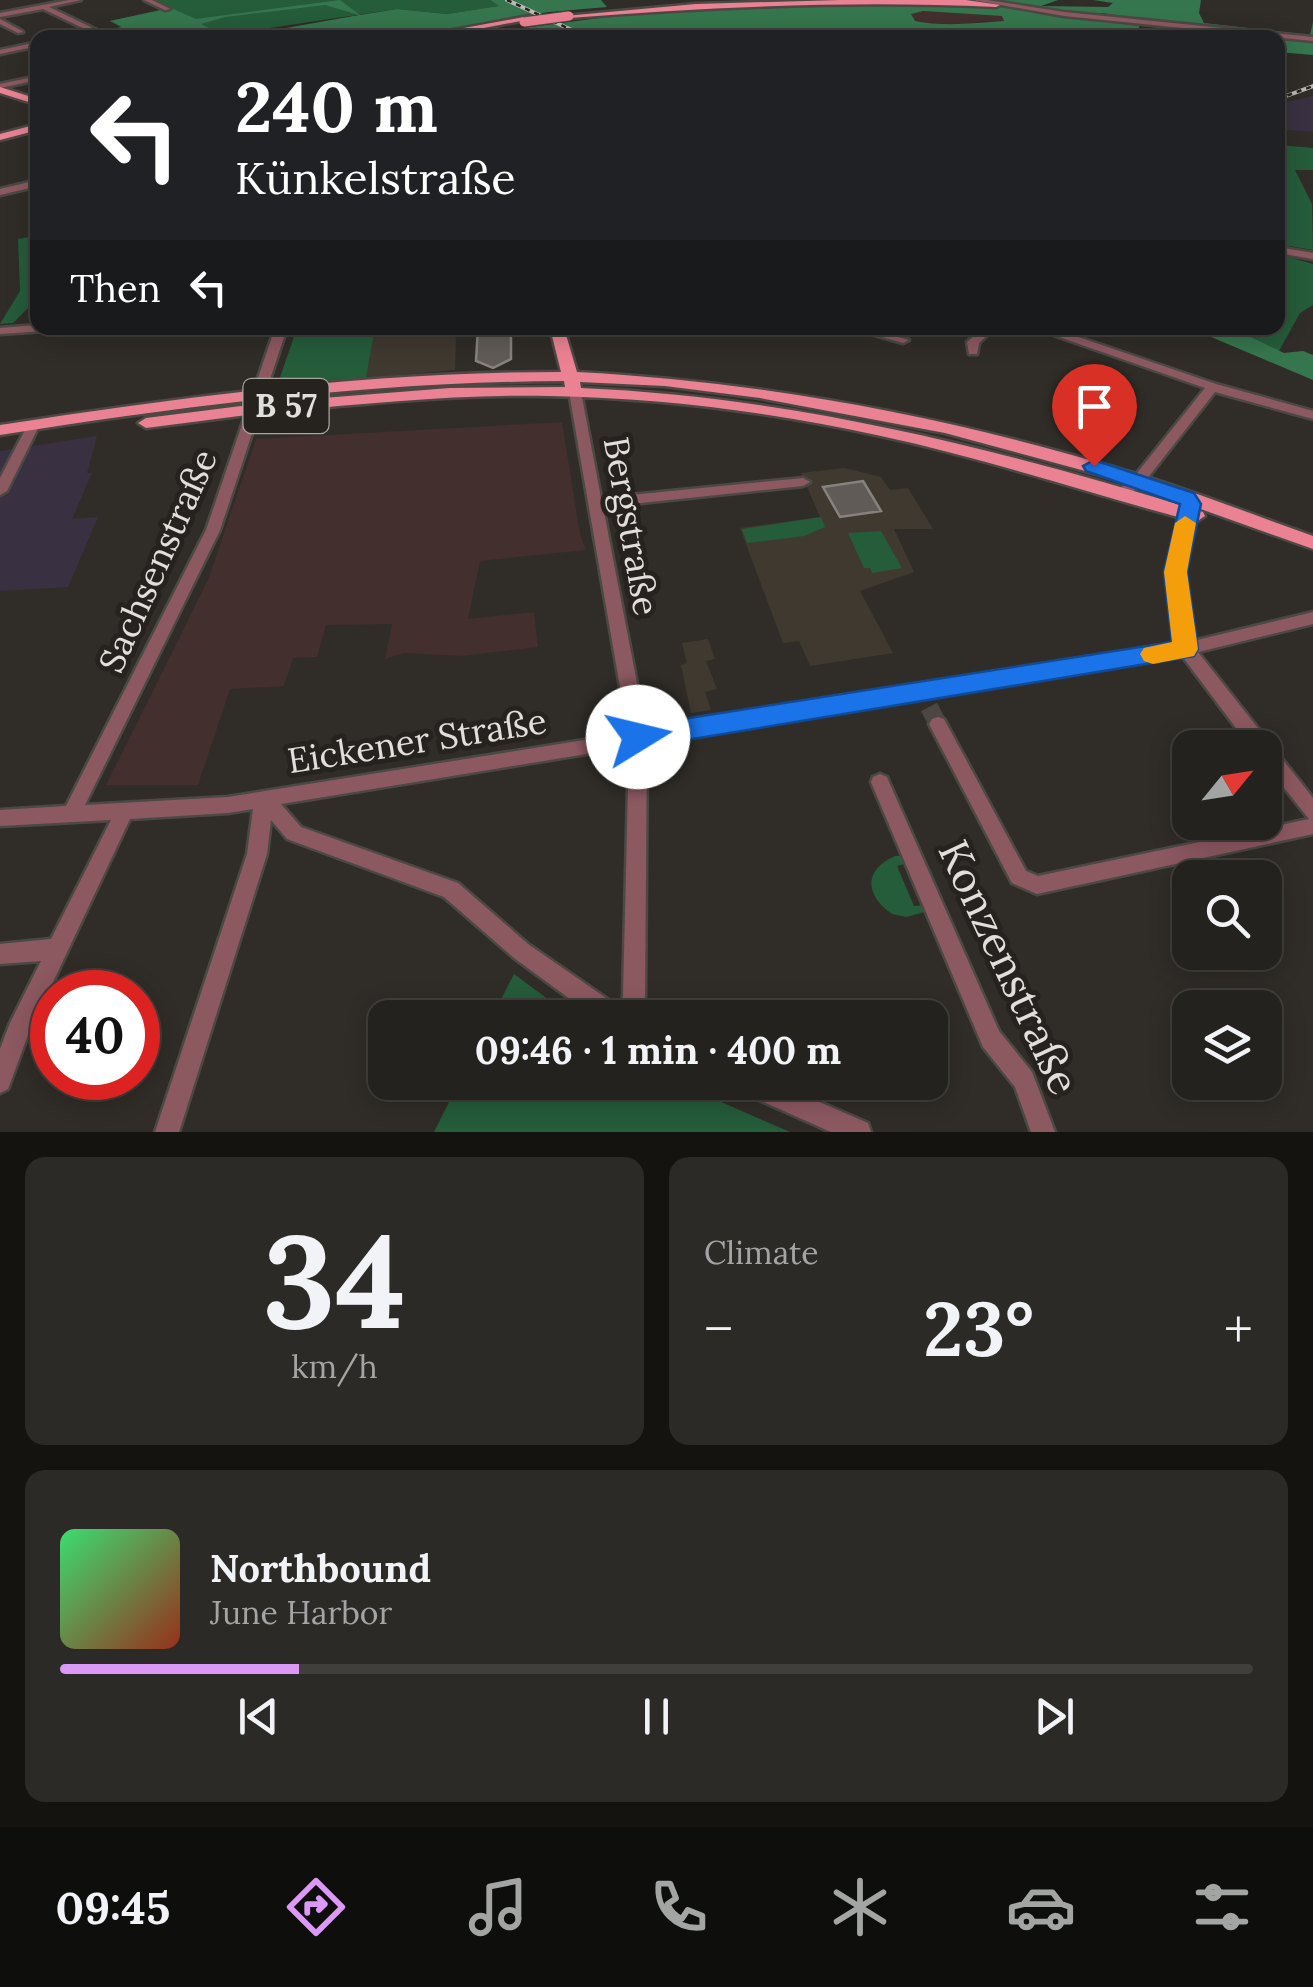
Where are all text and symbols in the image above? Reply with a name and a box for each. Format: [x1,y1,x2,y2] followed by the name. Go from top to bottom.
[235,62,438,151] text: 240 m
[70,70,200,200] icon: left
[235,149,516,206] text: Künkelstraße
[181,260,236,315] icon: left
[70,264,161,312] text: Then
[1052,364,1137,467] pin
[244,379,328,433] road number: B 57
[1067,379,1122,434] icon: arrive
[594,433,669,619] street label: Bergstraße
[88,442,227,679] street label: Sachsenstraße
[586,685,690,789] position arrow
[284,698,550,783] street label: Eickener Straße
[1172,730,1282,840] north arrow
[1172,730,1282,1100] map controls
[927,831,1091,1103] street label: Konzenstraße
[1172,860,1282,970] button: search
[30,970,160,1100] speed limit sign: 40
[1172,990,1282,1100] button: layers
[475,1026,841,1074] text: 09:46 · 1 min · 400 m
[263,1197,406,1364] text: 34
[704,1232,819,1273] text: Climate
[923,1281,1034,1377] text: 23°
[704,1294,733,1364] text: −
[1224,1294,1253,1364] text: +
[291,1346,378,1387] text: km/h
[210,1544,431,1592] text: Northbound
[210,1592,392,1633] text: June Harbor
[231,1689,286,1744] icon: previous
[629,1689,684,1744] icon: pause
[1027,1689,1082,1744] icon: next
[281,1872,351,1942] icon: directions
[463,1872,533,1942] icon: music
[644,1872,714,1942] icon: phone
[825,1872,895,1942] icon: climate
[1006,1872,1076,1942] icon: car
[1187,1872,1257,1942] icon: filters
[56,1879,170,1936] text: 09:45

